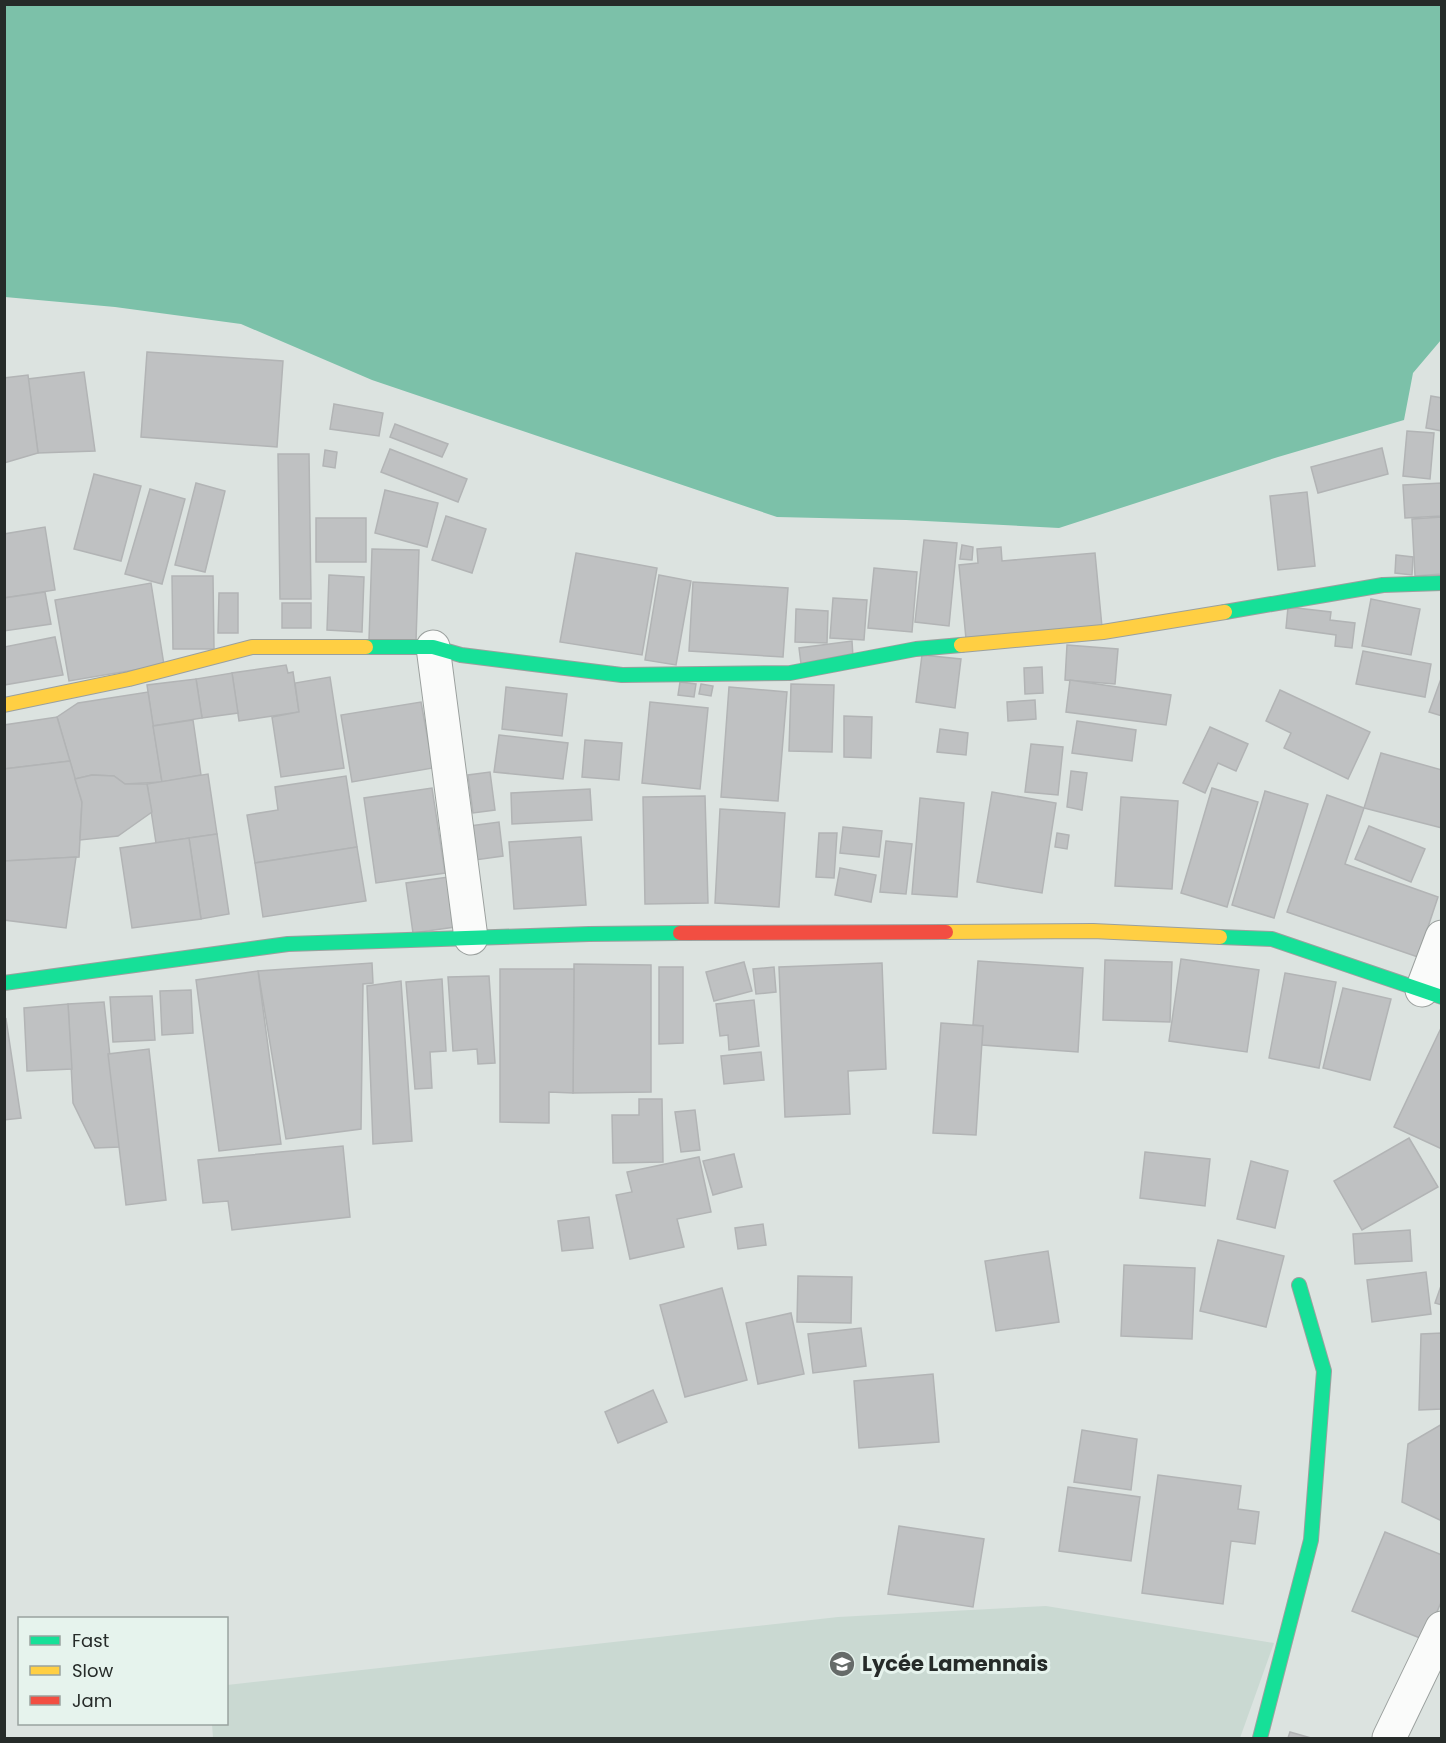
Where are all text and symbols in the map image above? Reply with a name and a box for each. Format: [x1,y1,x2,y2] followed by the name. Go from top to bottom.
[18,1617,228,1725] legend
[72,1628,109,1653] text: Fast
[827,1649,857,1679] school or university icon: Lycée Lamennais
[862,1649,1048,1678] place label: Lycée Lamennais
[72,1658,114,1683] text: Slow
[72,1688,112,1713] text: Jam

